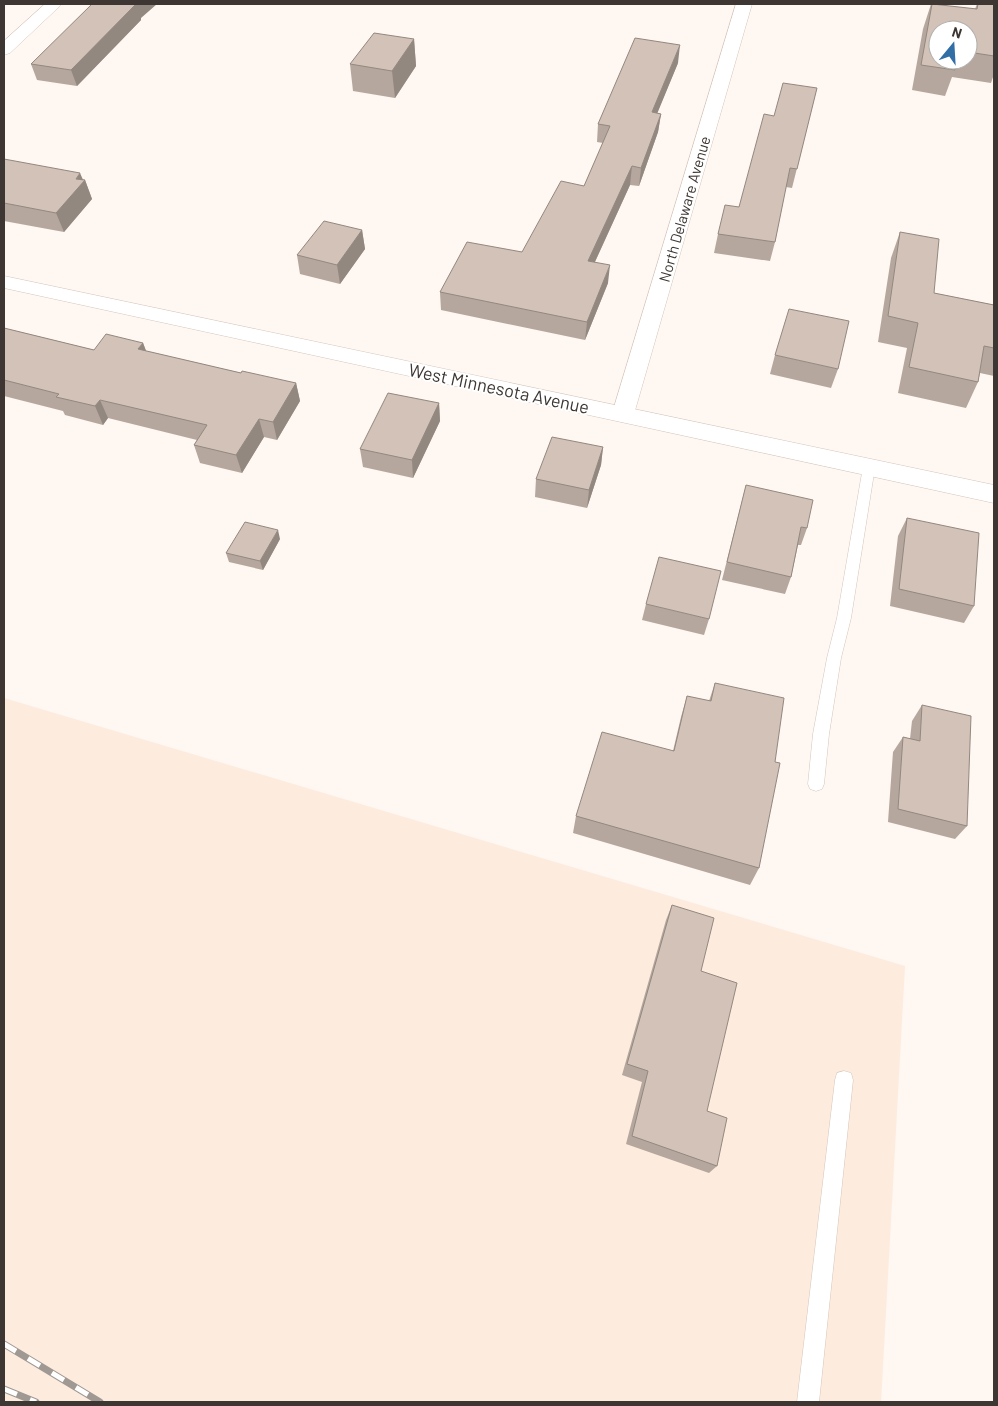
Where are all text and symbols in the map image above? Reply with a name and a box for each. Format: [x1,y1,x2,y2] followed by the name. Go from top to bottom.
[928,20,978,70] north arrow
[950,23,964,42] text: N
[655,134,713,284] street label: North Delaware Avenue
[407,358,591,418] street label: West Minnesota Avenue

